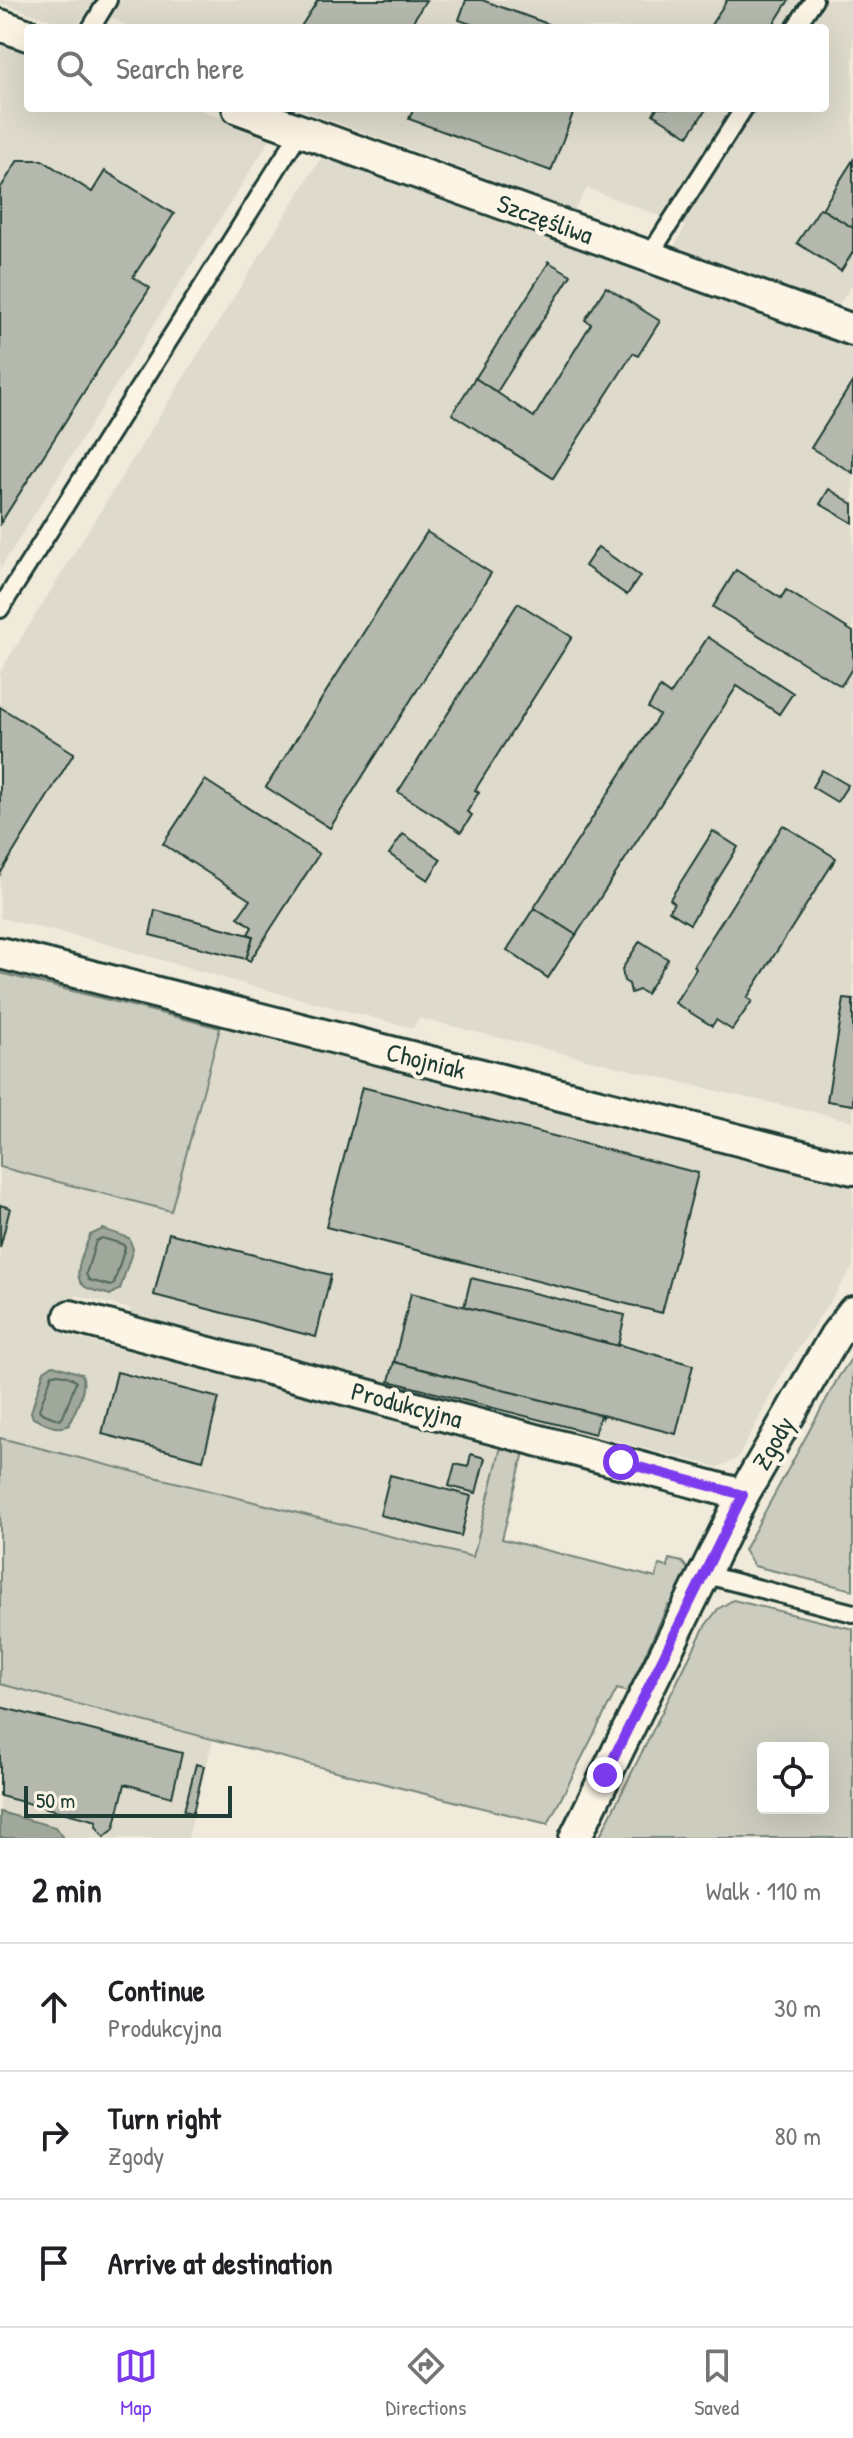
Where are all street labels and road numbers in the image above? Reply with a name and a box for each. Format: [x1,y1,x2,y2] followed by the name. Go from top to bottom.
[492,185,598,252] street label: Szczęśliwa
[383,1034,470,1087] street label: Chojniak
[348,1373,466,1436] street label: Produkcyjna
[743,1410,802,1476] street label: Zgody

